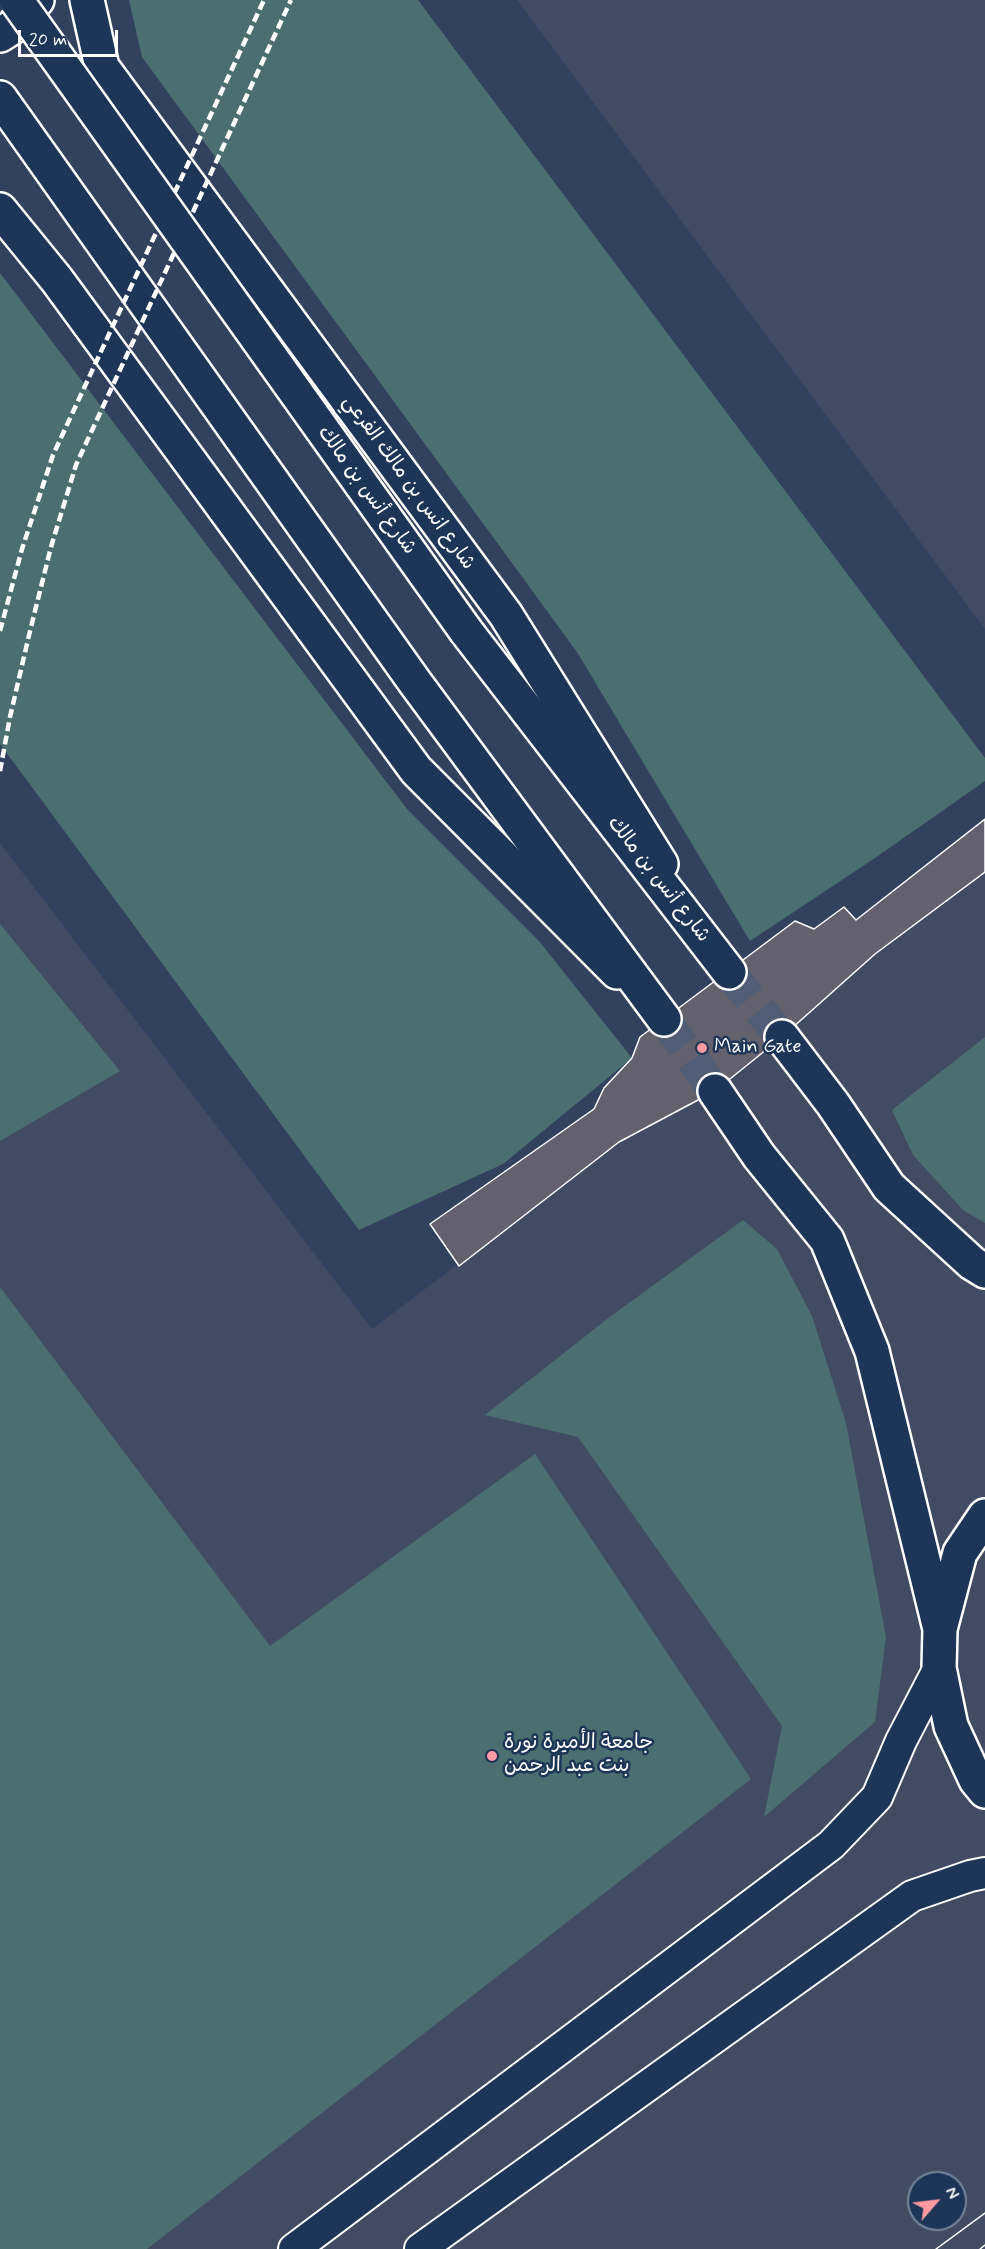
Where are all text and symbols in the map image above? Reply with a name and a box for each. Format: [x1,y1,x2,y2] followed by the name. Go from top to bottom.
[21,18,122,56] scale bar
[29,28,67,52] text: 20 m
[336,391,480,575] street label: شارع انس بن مالك الفرعي
[311,422,421,560] street label: شارع أنس بن مالك
[601,812,715,948] street label: شارع أنس بن مالك
[714,1036,802,1060] place label: Main Gate
[695,1041,709,1055] marker: Main Gate
[504,1732,653,1779] place label: جامعة الأميرة نورة بنت عبد الرحمن
[485,1749,499,1763] marker: جامعة الأميرة نورة بنت عبد الرحمن
[907,2171,967,2231] north arrow
[940,2184,963,2203] text: N

